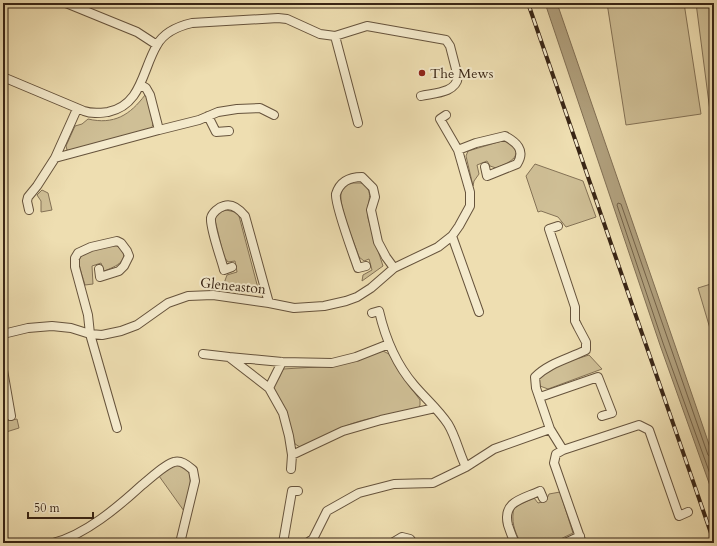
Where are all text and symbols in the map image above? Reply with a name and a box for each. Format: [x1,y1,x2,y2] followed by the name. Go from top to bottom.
[430,64,494,83] place label: The Mews
[417,68,427,78] marker: The Mews
[199,273,267,299] street label: Gleneaston
[28,494,93,520] scale bar
[34,500,61,516] text: 50 m

